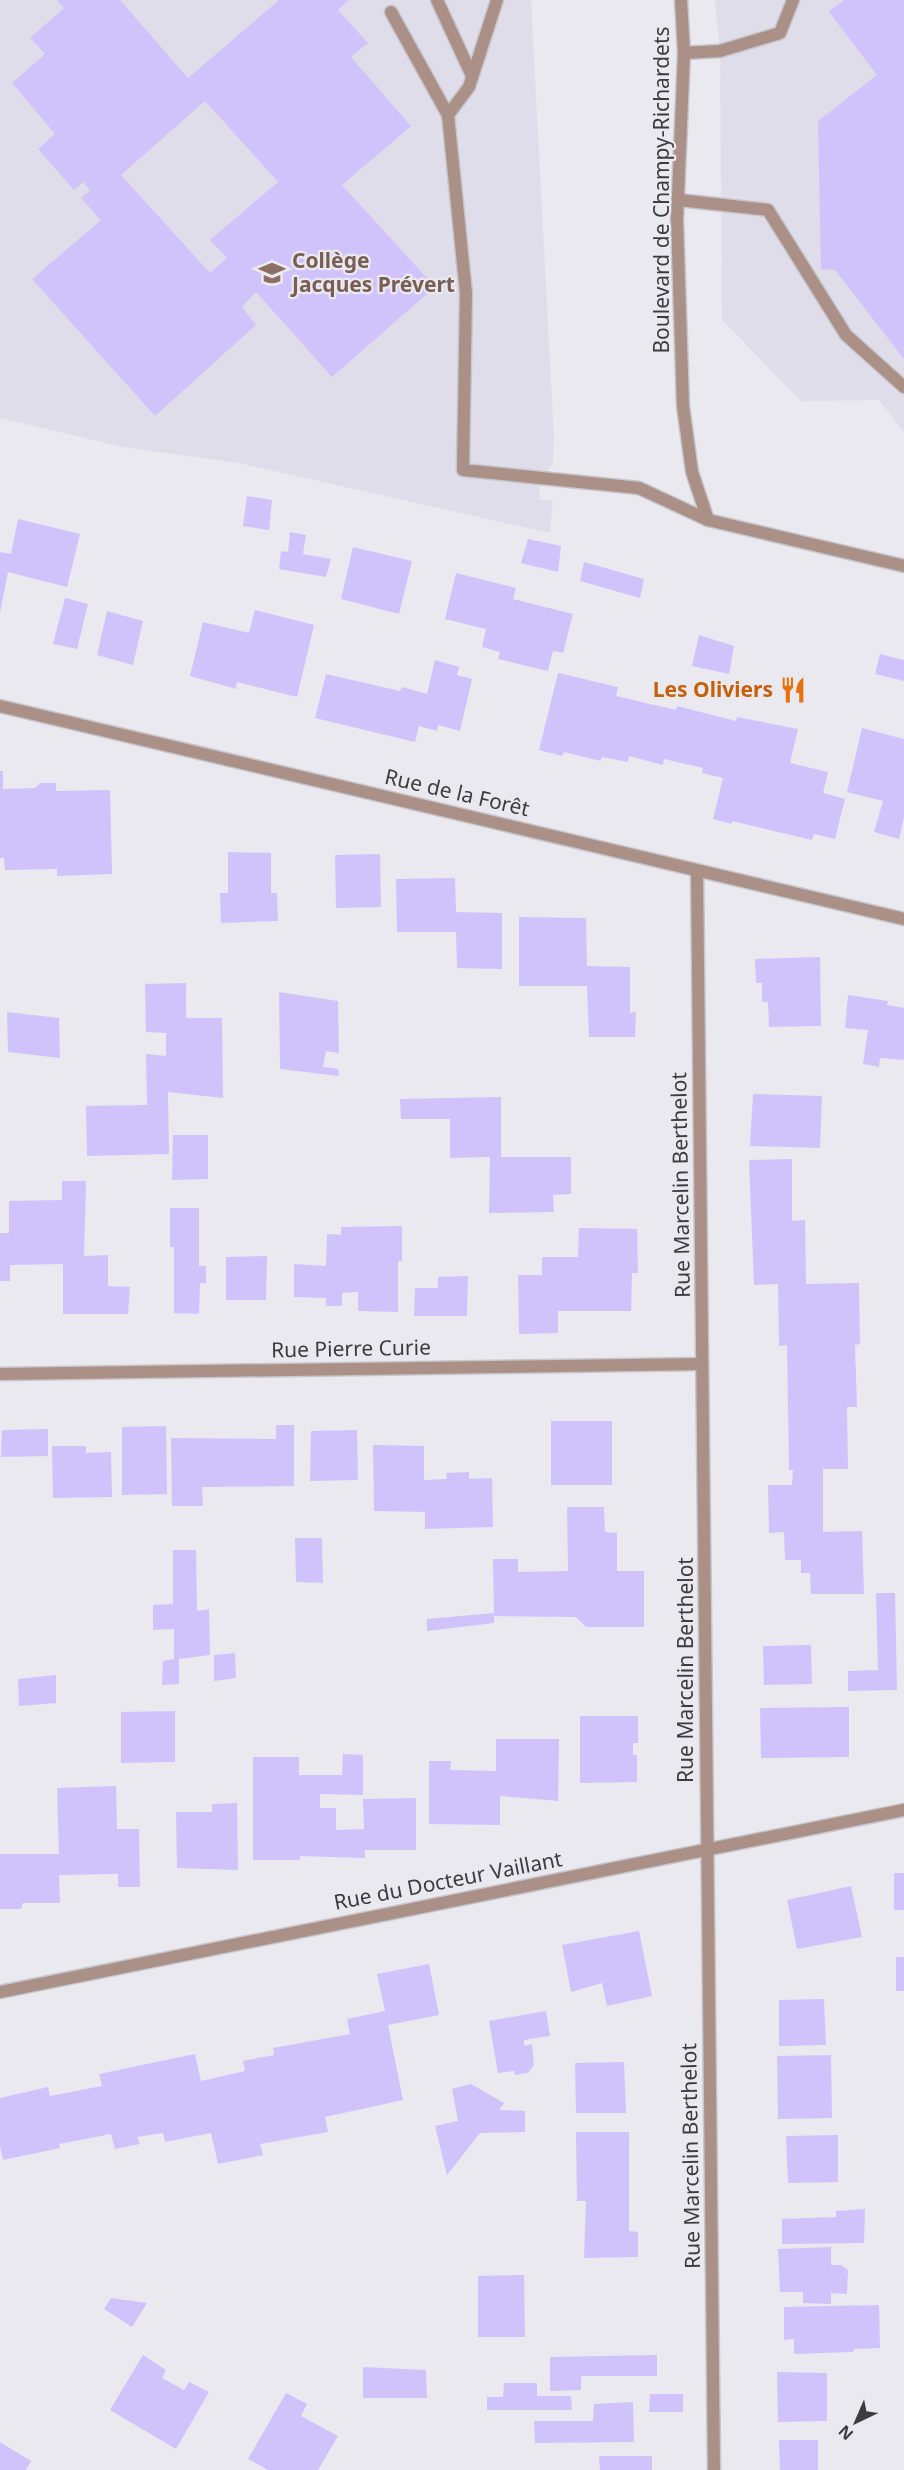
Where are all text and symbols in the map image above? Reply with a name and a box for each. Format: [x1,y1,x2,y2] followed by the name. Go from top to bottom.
[647,26,675,354] street label: Boulevard de Champy-Richardets
[290,246,455,298] place label: Collège Jacques Prévert
[257,258,287,288] school or university icon: Collège Jacques Prévert
[653,675,773,703] place label: Les Oliviers
[778,675,808,705] restaurant icon: Les Oliviers
[382,762,533,822] street label: Rue de la Forêt
[664,1071,696,1298] street label: Rue Marcelin Berthelot
[271,1333,431,1363] street label: Rue Pierre Curie
[671,1557,699,1783] street label: Rue Marcelin Berthelot
[331,1844,565,1916] street label: Rue du Docteur Vaillant
[674,2042,706,2269] street label: Rue Marcelin Berthelot
[826,2392,886,2452] north arrow
[833,2420,858,2445] text: N

